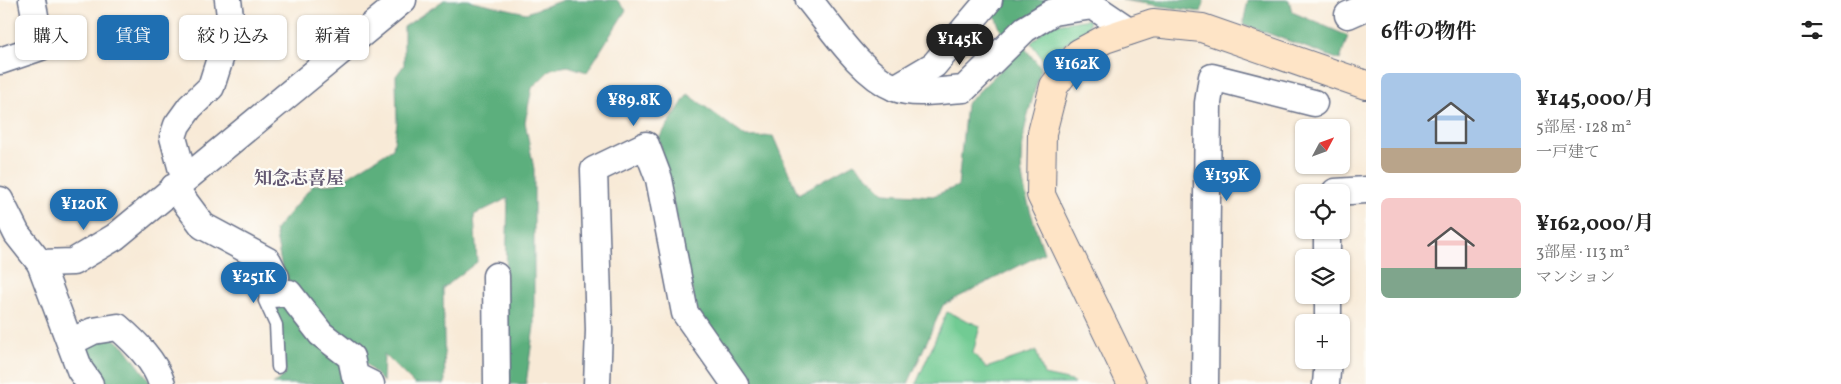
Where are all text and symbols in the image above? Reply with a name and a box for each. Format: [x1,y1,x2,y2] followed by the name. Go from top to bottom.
[15,15,87,60] chip: 購入
[97,15,169,60] chip: 賃貸
[179,15,287,60] chip: 絞り込み
[297,15,369,60] chip: 新着
[1798,16,1826,44] icon: filters
[1381,18,1477,47] text: 6件の物件
[925,23,995,66] pin: ¥145K
[937,29,983,51] text: ¥145K
[1042,48,1112,91] pin: ¥162K
[1054,54,1100,76] text: ¥162K
[593,84,675,127] pin: ¥89.8K
[1536,85,1655,114] text: ¥145,000/月
[608,90,660,112] text: ¥89.8K
[1421,93,1481,153] icon: home
[1536,117,1631,139] text: 5部屋 · 128 m²
[1295,119,1350,174] north arrow
[1295,119,1350,369] map controls
[1536,142,1600,164] text: 一戸建て
[1192,160,1262,202] pin: ¥139K
[1205,165,1249,187] text: ¥139K
[254,167,344,192] district label: 知念志喜屋
[1295,184,1350,239] button: locate
[49,188,119,231] pin: ¥120K
[61,194,107,216] text: ¥120K
[1536,210,1655,239] text: ¥162,000/月
[1421,218,1481,278] icon: home
[1536,242,1630,264] text: 3部屋 · 113 m²
[1295,249,1350,304] button: layers
[219,262,289,304] pin: ¥251K
[232,267,276,289] text: ¥251K
[1536,267,1615,289] text: マンション
[1295,314,1350,369] button: +

